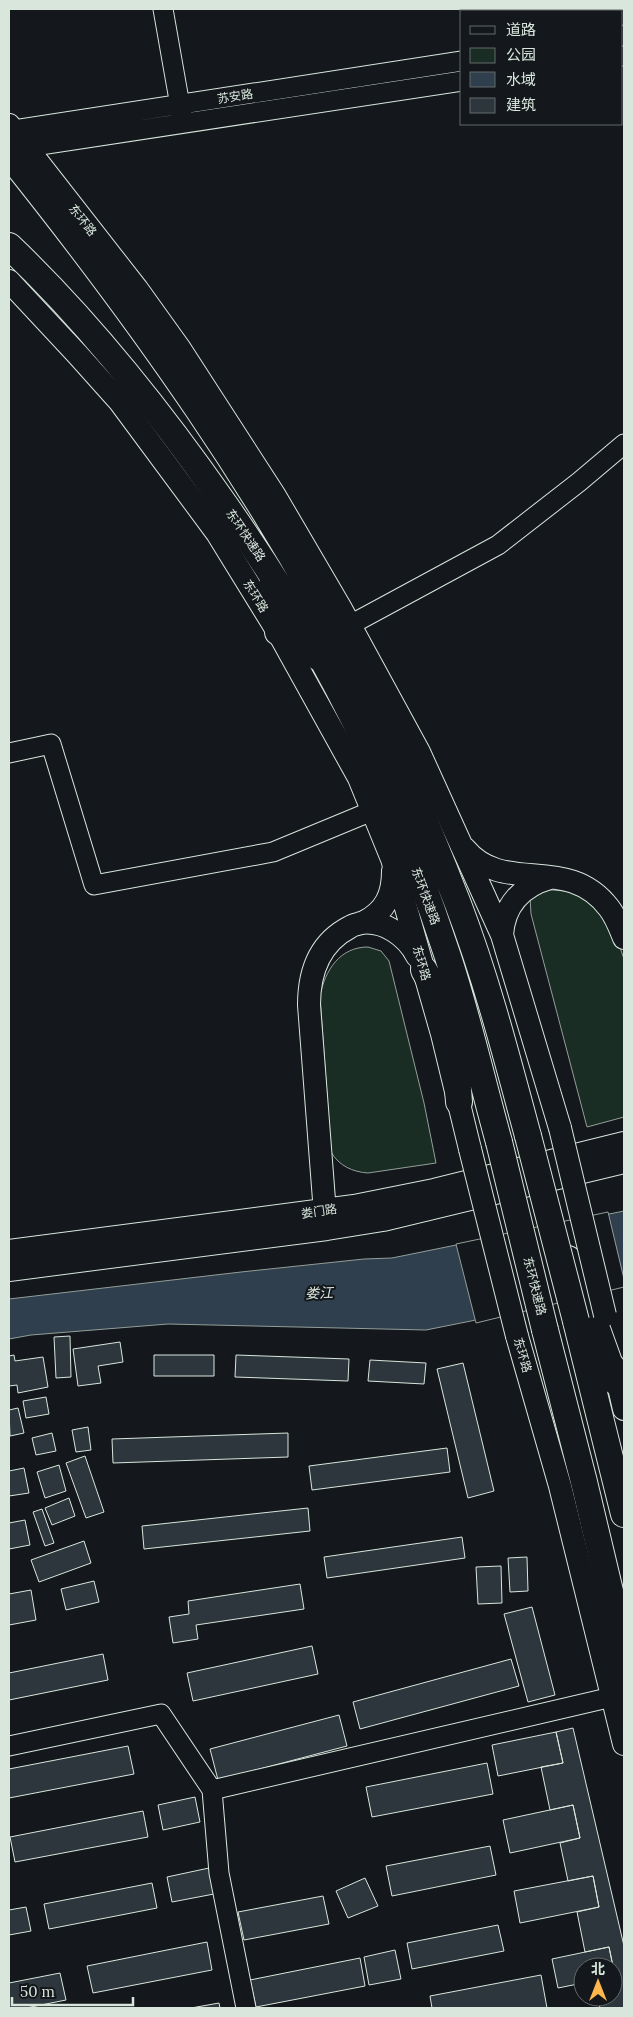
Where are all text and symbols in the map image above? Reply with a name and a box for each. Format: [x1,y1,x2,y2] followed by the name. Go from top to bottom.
[460,10,623,125] legend
[506,20,536,39] text: 道路
[506,45,536,64] text: 公园
[506,70,536,89] text: 水域
[216,86,254,106] street label: 苏安路
[506,95,536,114] text: 建筑
[66,201,100,239] street label: 东环路
[223,506,269,564] street label: 东环快速路
[240,577,272,615] street label: 东环路
[409,865,443,927] street label: 东环快速路
[410,944,434,982] street label: 东环路
[300,1201,338,1221] street label: 娄门路
[520,1255,550,1317] street label: 东环快速路
[305,1283,335,1302] water label: 娄江
[511,1336,535,1374] street label: 东环路
[573,1957,623,2007] north arrow
[591,1960,605,1978] text: 北
[12,1974,134,2006] scale bar
[20,1982,55,2001] text: 50 m

